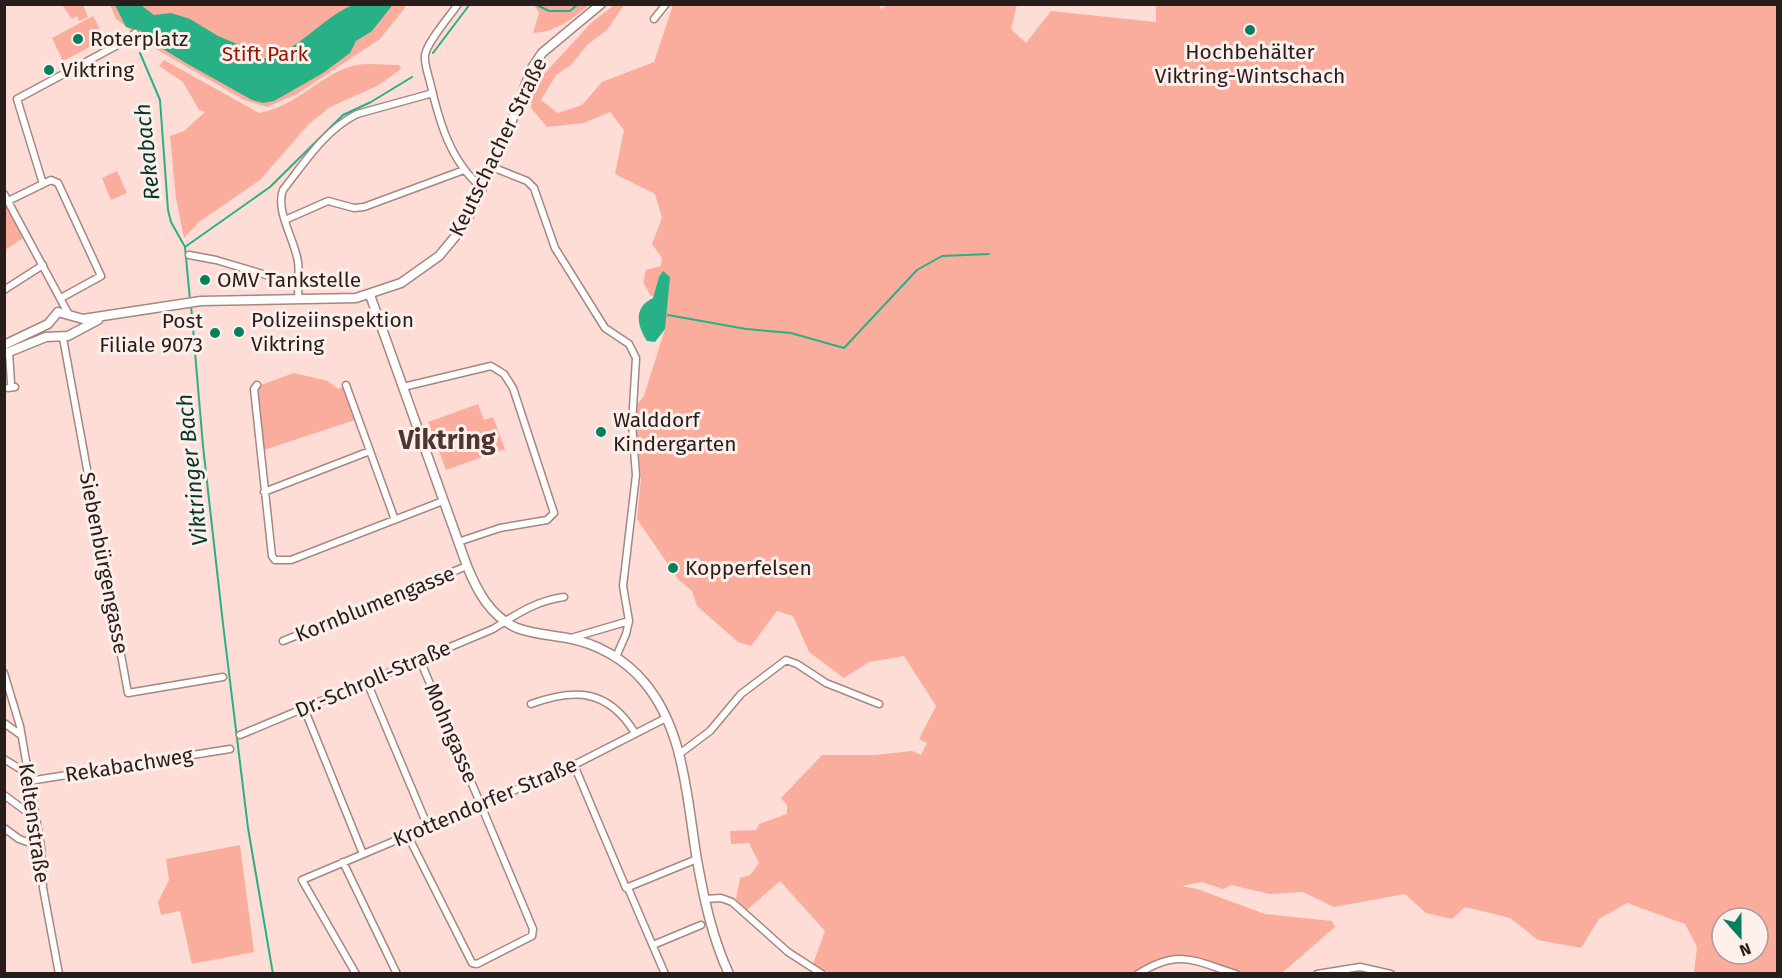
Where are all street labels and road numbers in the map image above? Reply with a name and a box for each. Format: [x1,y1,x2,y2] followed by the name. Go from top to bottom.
[443,53,553,241] street label: Keutschacher Straße
[74,470,134,656] street label: Siebenbürgengasse
[291,560,459,648] street label: Kornblumengasse
[291,634,455,724] street label: Dr.-Schroll-Straße
[418,679,484,787] street label: Mohngasse
[63,742,195,788] street label: Rekabachweg
[389,751,581,853] street label: Krottendorfer Straße
[13,761,55,885] street label: Keltenstraße

